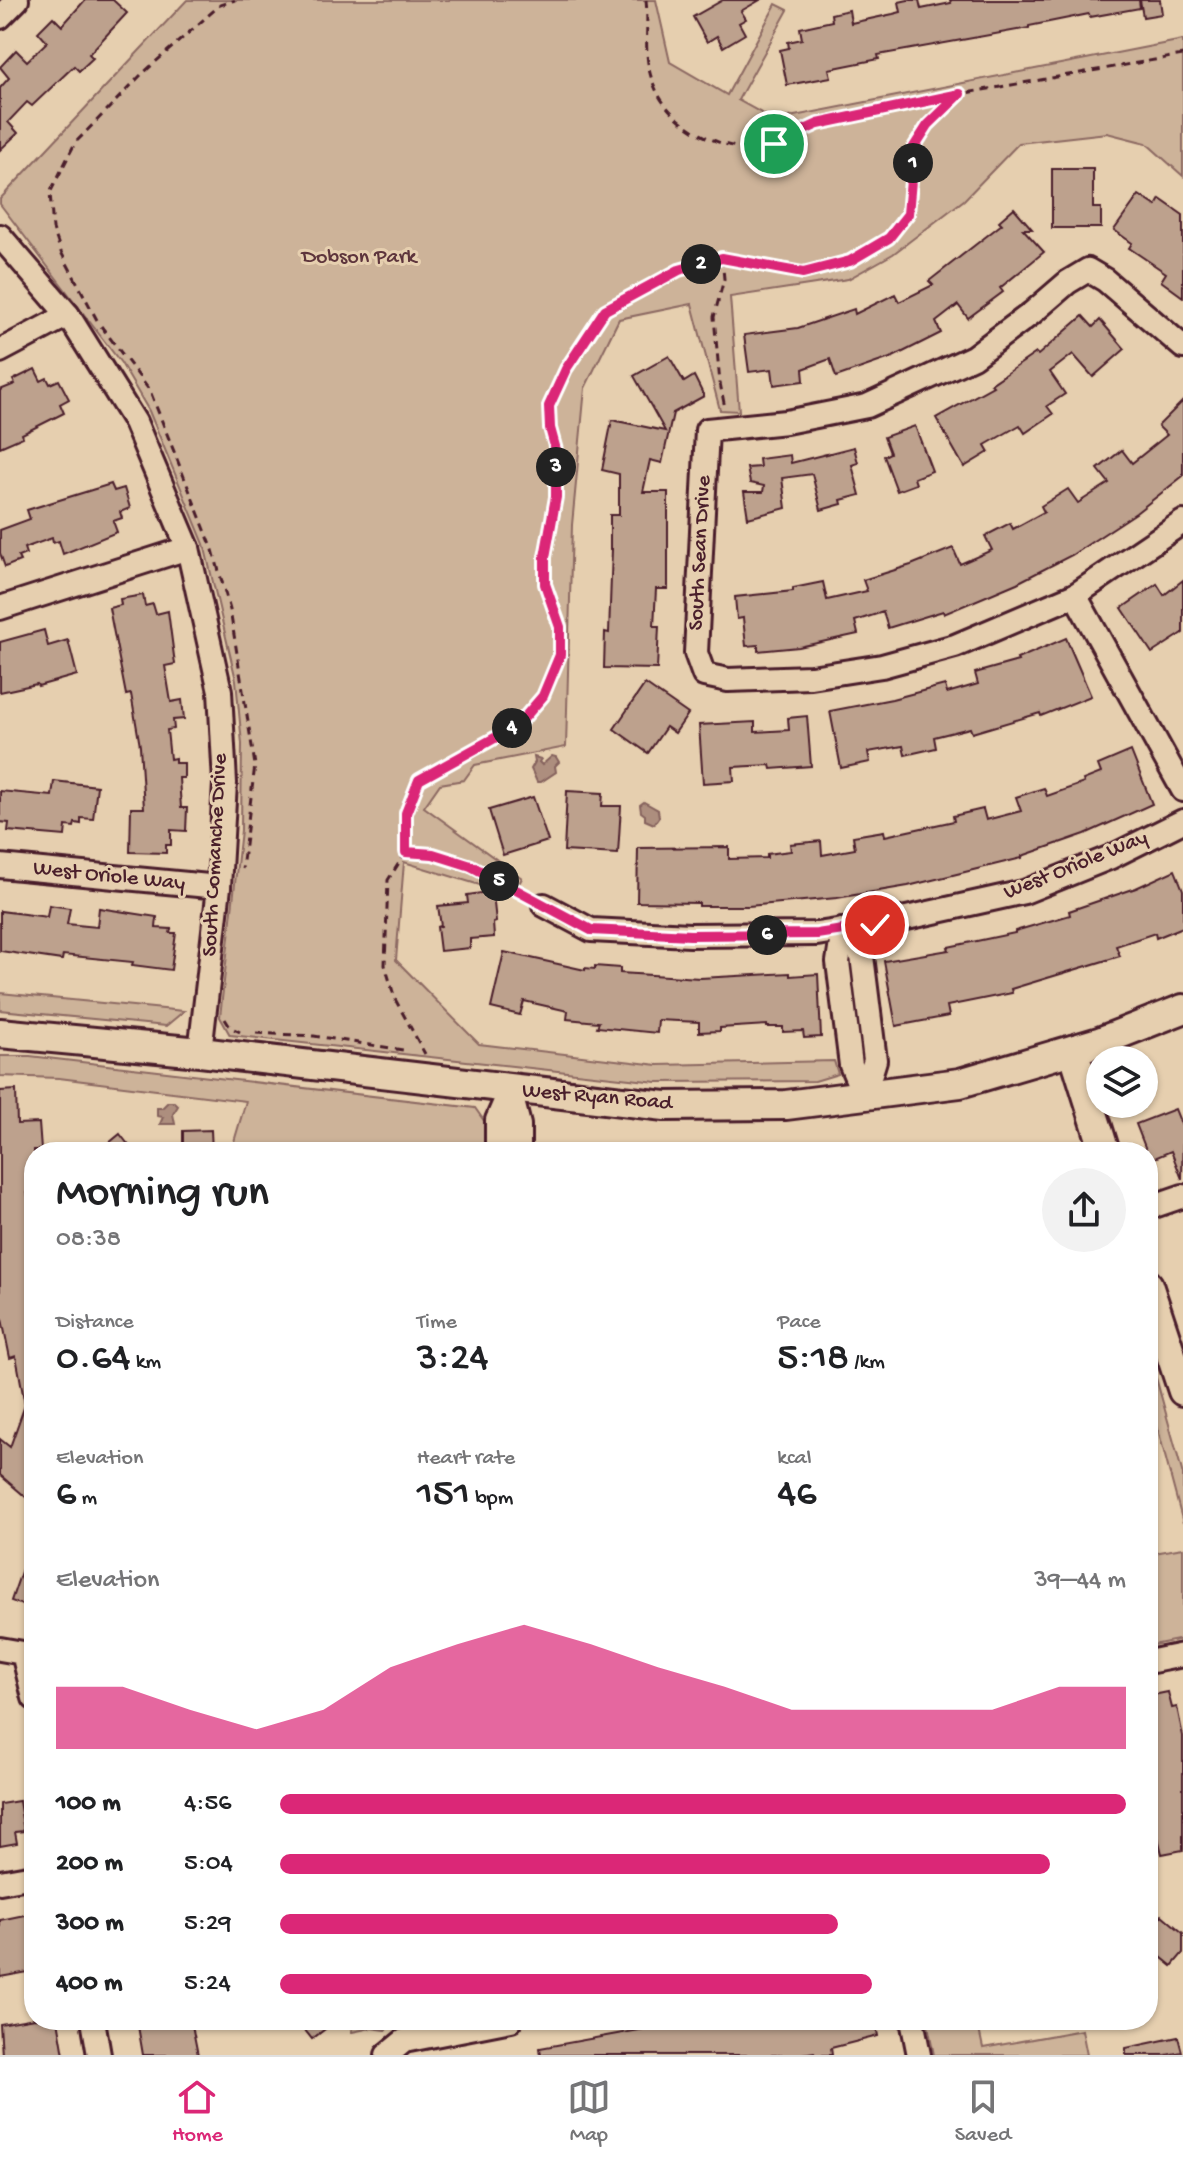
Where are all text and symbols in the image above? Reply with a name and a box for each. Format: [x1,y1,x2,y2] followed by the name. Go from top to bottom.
[740,110,808,178] pin
[752,122,796,166] icon: arrive
[893,143,933,183] pin: 1
[909,150,917,176] text: 1
[681,244,721,284] pin: 2
[300,245,418,271] park label: Dobson Park
[696,251,706,277] text: 2
[536,447,576,487] pin: 3
[550,454,562,480] text: 3
[684,474,718,631] street label: South Sean Drive
[492,708,532,748] pin: 4
[507,715,517,741] text: 4
[198,752,234,957] street label: South Comanche Drive
[1000,825,1152,907] street label: West Oriole Way
[32,856,186,898] street label: West Oriole Way
[479,861,519,901] pin: 5
[493,868,505,894] text: 5
[841,891,909,959] pin
[853,903,897,947] icon: check
[747,915,787,955] pin: 6
[761,922,773,948] text: 6
[1086,1046,1158,1118] map controls
[1086,1046,1158,1118] button: layers
[521,1078,675,1118] street label: West Ryan Road
[1042,1168,1126,1252] button: share
[56,1169,269,1221] text: Morning run
[56,1225,121,1256] text: 08:38
[56,1310,134,1336] text: Distance
[417,1310,457,1336] text: Time
[777,1310,821,1336] text: Pace
[56,1336,130,1383] text: 0.64
[417,1336,489,1383] text: 3:24
[777,1336,849,1383] text: 5:18
[130,1350,161,1376] text: km
[849,1350,885,1376] text: /km
[56,1446,143,1472] text: Elevation
[417,1446,515,1472] text: Heart rate
[777,1446,812,1472] text: kcal
[56,1472,76,1519] text: 6
[417,1472,470,1519] text: 151
[777,1472,817,1519] text: 46
[76,1486,97,1512] text: m
[470,1486,513,1512] text: bpm
[56,1566,159,1597] text: Elevation
[1034,1566,1126,1597] text: 39–44 m
[56,1789,121,1820] text: 100 m
[184,1789,231,1820] text: 4:56
[56,1849,123,1880] text: 200 m
[184,1849,233,1880] text: 5:04
[56,1909,124,1940] text: 300 m
[184,1909,232,1940] text: 5:29
[56,1969,122,2000] text: 400 m
[184,1969,231,2000] text: 5:24
[172,2075,223,2149] tab: Home
[567,2075,611,2149] tab: Map
[955,2075,1011,2149] tab: Saved

